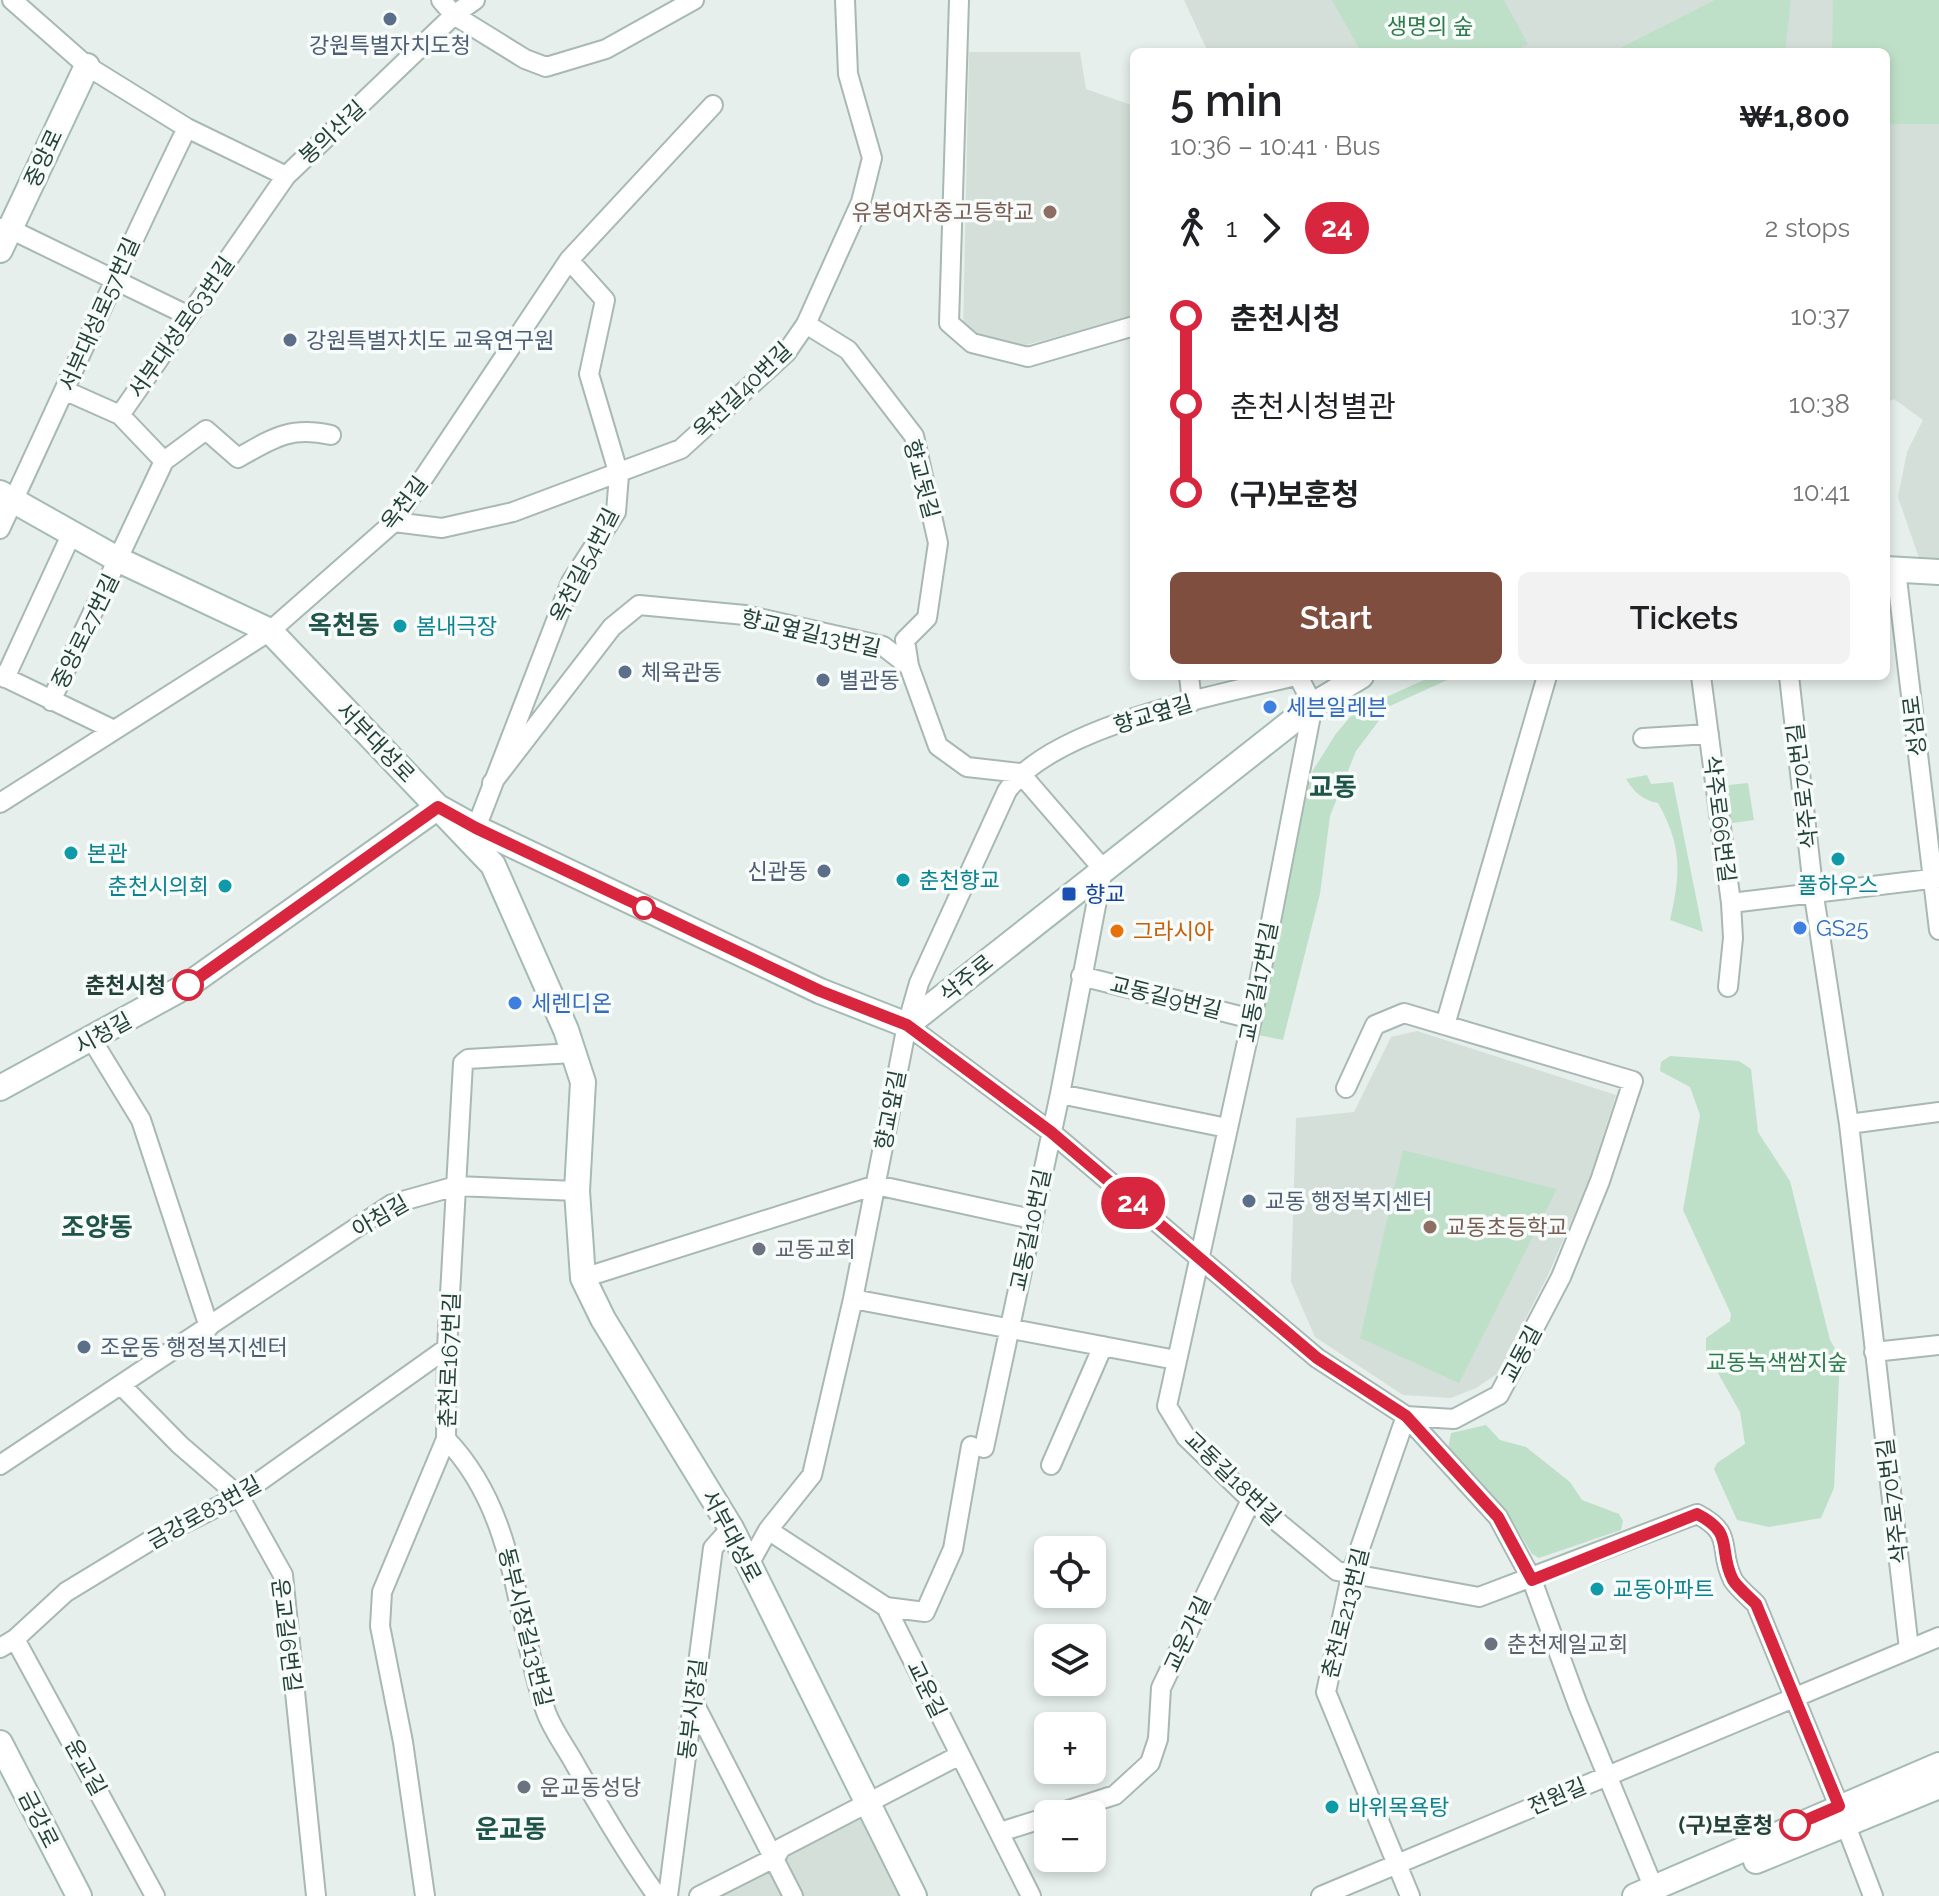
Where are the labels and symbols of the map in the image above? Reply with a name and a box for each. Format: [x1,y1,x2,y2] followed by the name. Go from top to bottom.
[381,10,399,28] marker: 강원특별자치도청
[1387,13,1473,39] park label: 생명의 숲
[309,32,471,58] place label: 강원특별자치도청
[294,95,370,169] street label: 봉의산길
[18,125,68,191] street label: 중앙로
[852,199,1034,225] place label: 유봉여자중고등학교
[1041,203,1059,221] marker: 유봉여자중고등학교
[53,233,145,395] street label: 서부대성로57번길
[123,251,239,403] street label: 서부대성로63번길
[306,327,555,353] place label: 강원특별자치도 교육연구원
[281,331,299,349] marker: 강원특별자치도 교육연구원
[687,337,797,443] street label: 옥천길40번길
[899,437,945,521] street label: 향교뒷길
[375,471,433,535] street label: 옥천길
[544,503,624,627] street label: 옥천길54번길
[46,569,124,693] street label: 중앙로27번길
[739,604,883,662] street label: 향교옆길13번길
[308,610,380,640] district label: 옥천동
[416,613,497,639] place label: 봄내극장
[391,617,409,635] marker: 봄내극장
[641,659,722,685] place label: 체육관동
[616,663,634,681] marker: 체육관동
[839,667,900,693] place label: 별관동
[814,671,832,689] marker: 별관동
[1110,690,1196,738] street label: 향교옆길
[1286,694,1387,720] place label: 세븐일레븐
[1897,694,1931,758] street label: 성심로
[331,697,421,787] street label: 서부대성로
[1261,698,1279,716] marker: 세븐일레븐
[1781,722,1823,850] street label: 삭주로70번길
[1699,754,1741,884] street label: 삭주로66번길
[1309,772,1357,802] district label: 교동
[87,840,127,866] place label: 본관
[62,844,80,862] marker: 본관
[1829,850,1847,868] marker: 풀하우스
[747,858,808,884] place label: 신관동
[815,862,833,880] marker: 신관동
[919,867,1000,893] place label: 춘천향교
[894,871,912,889] marker: 춘천향교
[1798,872,1878,898] place label: 풀하우스
[108,873,209,899] place label: 춘천시의회
[216,877,234,895] marker: 춘천시의회
[1085,881,1125,907] place label: 향교
[1060,885,1078,903] marker: 향교
[633,897,655,919] unlabelled marker
[1816,915,1869,941] place label: GS25
[1133,918,1214,944] place label: 그라시아
[1791,919,1809,937] marker: GS25
[1234,920,1282,1044] street label: 교동길17번길
[1108,922,1126,940] marker: 그라시아
[934,949,998,1007] street label: 삭주로
[173,970,203,1000] marker: 춘천시청
[1108,971,1224,1023] street label: 교동길9번길
[85,972,166,998] place label: 춘천시청
[531,990,612,1016] place label: 세렌디온
[506,994,524,1012] marker: 세렌디온
[70,1007,136,1059] street label: 시청길
[870,1068,910,1152] street label: 향교앞길
[1004,1167,1056,1293] street label: 교동길10번길
[1097,1177,1169,1229] line badge: 24
[1265,1188,1433,1214] place label: 교동 행정복지센터
[347,1190,413,1242] street label: 아침길
[1240,1192,1258,1210] marker: 교동 행정복지센터
[61,1212,133,1242] district label: 조양동
[1446,1214,1567,1240] place label: 교동초등학교
[1421,1218,1439,1236] marker: 교동초등학교
[775,1236,856,1262] place label: 교동교회
[750,1240,768,1258] marker: 교동교회
[434,1292,464,1428] street label: 춘천로167번길
[1495,1321,1547,1387] street label: 교동길
[100,1334,288,1360] place label: 조운동 행정복지센터
[75,1338,93,1356] marker: 조운동 행정복지센터
[1706,1349,1848,1375] park label: 교동녹색쌈지숲
[1179,1426,1287,1530] street label: 교동길18번길
[1871,1437,1913,1565] street label: 삭주로70번길
[143,1470,265,1554] street label: 금강로83번길
[697,1485,767,1587] street label: 서부대성로
[494,1545,558,1709] street label: 동부시장길13번길
[1316,1545,1374,1681] street label: 춘천로213번길
[1613,1576,1714,1602] place label: 교동아파트
[267,1577,307,1693] street label: 운교길6번길
[1588,1580,1606,1598] marker: 교동아파트
[1158,1592,1216,1676] street label: 교운가길
[1507,1631,1628,1657] place label: 춘천제일교회
[1482,1635,1500,1653] marker: 춘천제일교회
[902,1656,952,1722] street label: 교운길
[673,1657,711,1761] street label: 동부시장길
[60,1734,112,1800] street label: 운교길
[1524,1772,1590,1820] street label: 전원길
[540,1774,641,1800] place label: 운교동성당
[515,1778,533,1796] marker: 운교동성당
[14,1786,64,1852] street label: 금강로
[1348,1794,1449,1820] place label: 바위목욕탕
[1323,1798,1341,1816] marker: 바위목욕탕
[1780,1810,1810,1840] marker: (구)보훈청
[1678,1812,1773,1838] place label: (구)보훈청
[475,1814,547,1844] district label: 운교동

